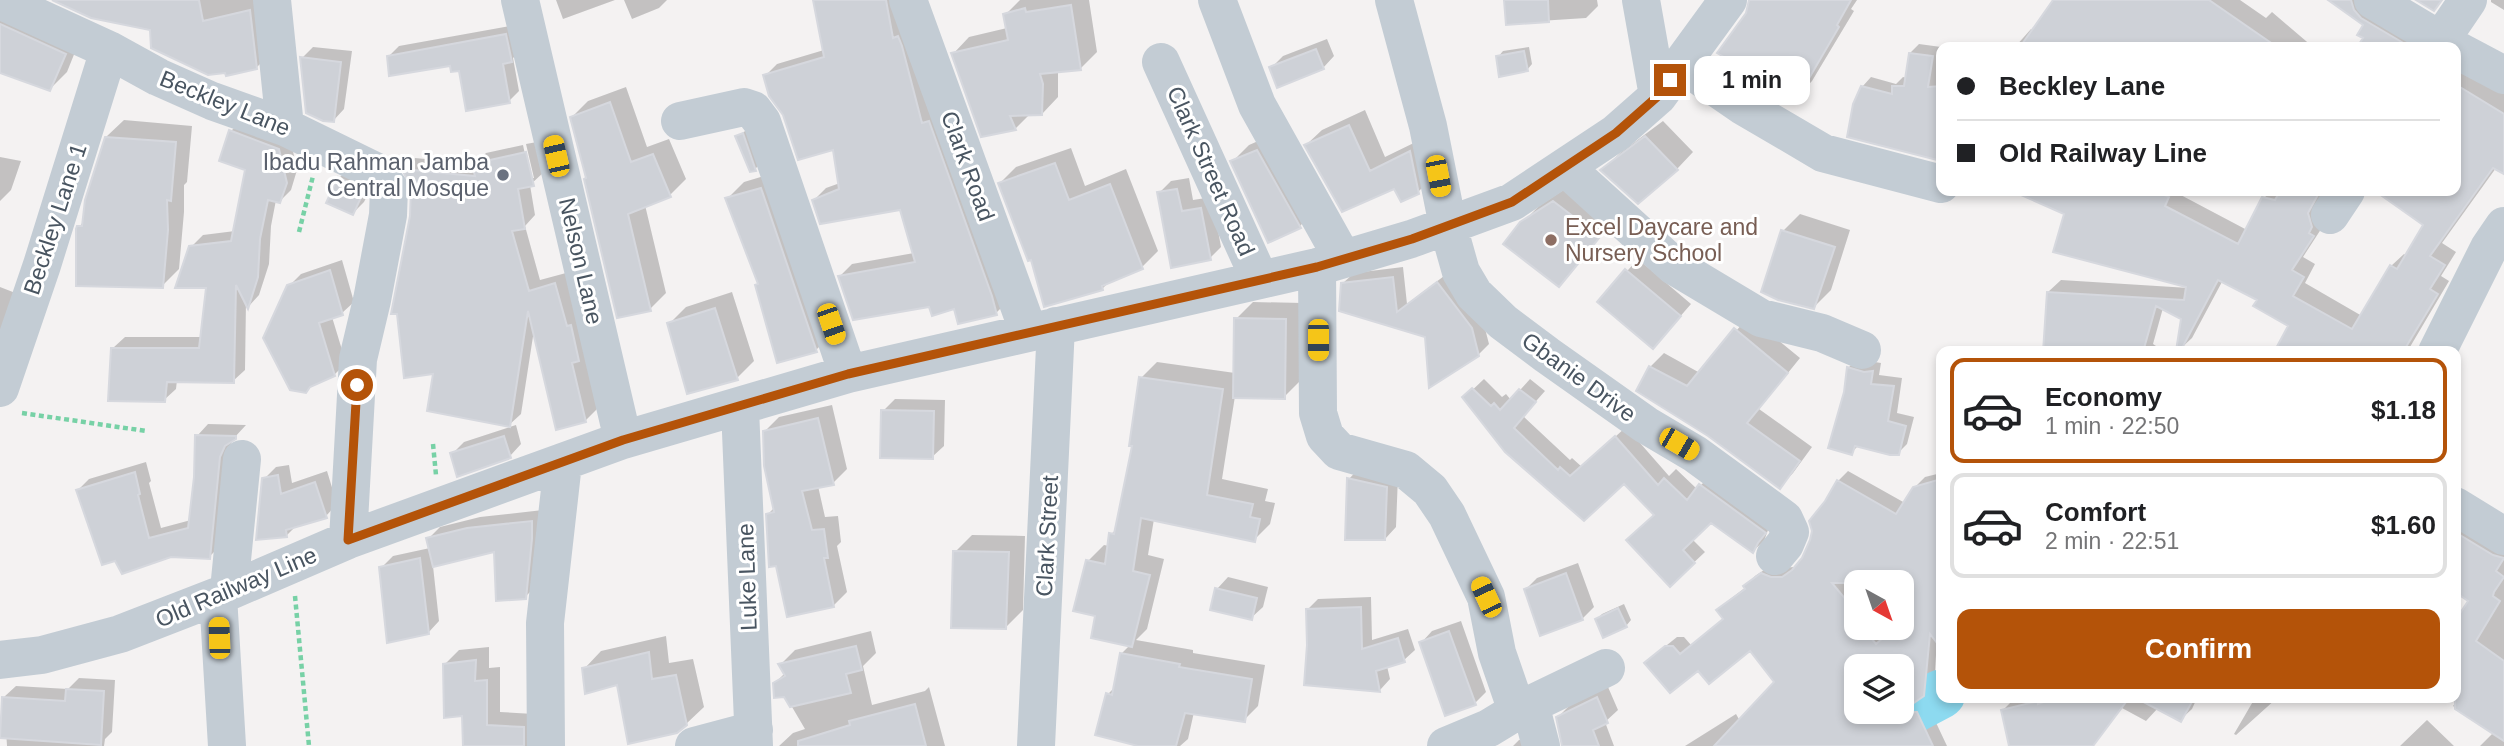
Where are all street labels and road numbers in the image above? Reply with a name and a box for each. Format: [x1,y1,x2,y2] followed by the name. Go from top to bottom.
[156,65,294,141] street label: Beckley Lane
[1162,82,1260,260] street label: Clark Street Road
[936,107,1000,225] street label: Clark Road
[18,140,92,298] street label: Beckley Lane 1
[554,195,608,327] street label: Nelson Lane
[1517,327,1641,427] street label: Gbanie Drive
[1031,474,1063,597] street label: Clark Street
[732,523,762,631] street label: Luke Lane
[151,541,321,633] street label: Old Railway Line

